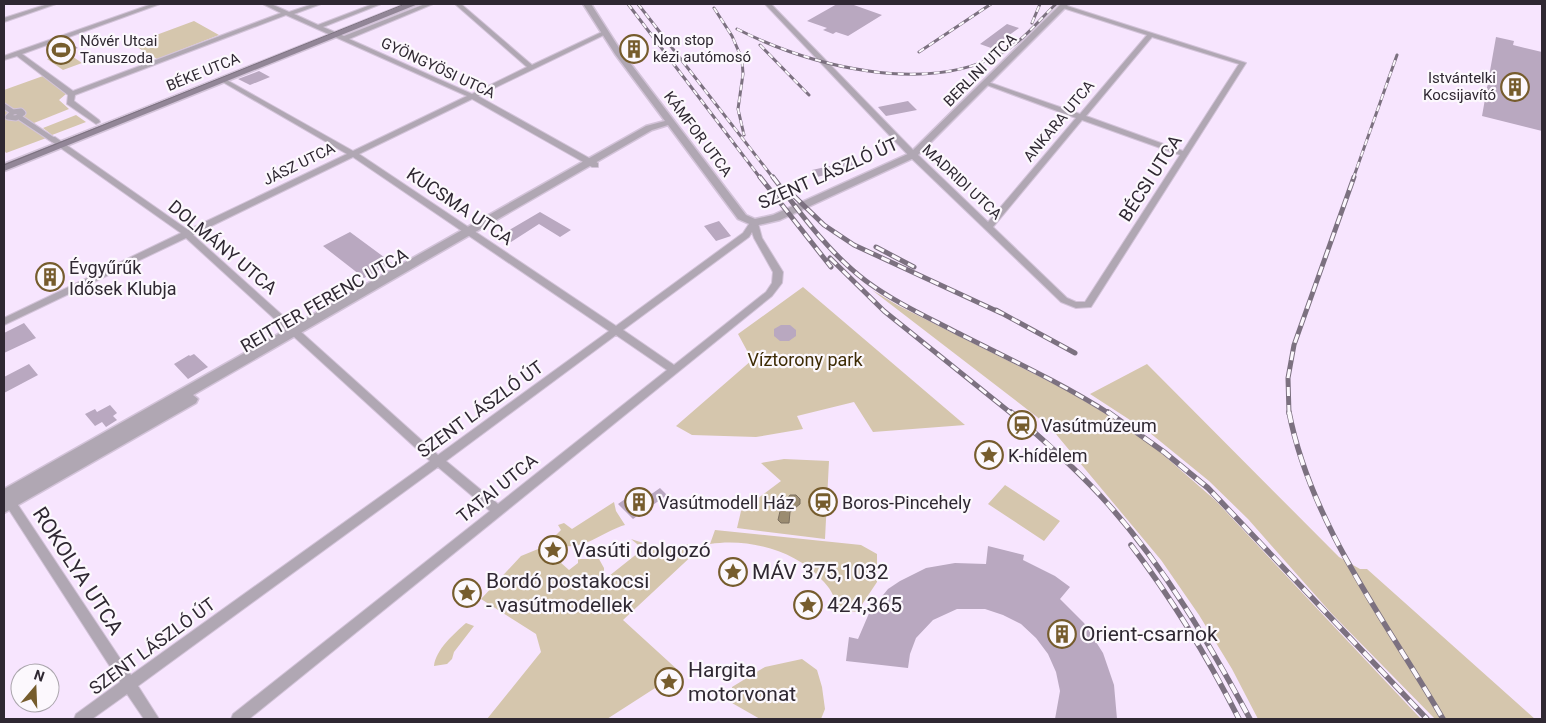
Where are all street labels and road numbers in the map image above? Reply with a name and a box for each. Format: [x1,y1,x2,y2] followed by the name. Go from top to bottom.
[940,30,1020,110] street label: BERLINI UTCA
[378,34,498,102] street label: GYÖNGYÖSI UTCA
[164,49,243,95] street label: BÉKE UTCA
[1020,77,1098,165] street label: ANKARA UTCA
[660,88,736,180] street label: KÁMFOR UTCA
[1114,131,1186,225] street label: BÉCSI UTCA
[755,133,901,213] street label: SZENT LÁSZLÓ ÚT
[260,139,338,189] street label: JÁSZ UTCA
[919,141,1006,223] street label: MADRIDI UTCA
[403,163,517,249] street label: KUCSMA UTCA
[165,196,282,299] street label: DOLMÁNY UTCA
[237,243,412,356] street label: REITTER FERENC UTCA
[413,356,547,462] street label: SZENT LÁSZLÓ ÚT
[453,449,542,527] street label: TATAI UTCA
[28,503,128,640] street label: ROKOLYA UTCA
[85,593,219,699] street label: SZENT LÁSZLÓ ÚT

